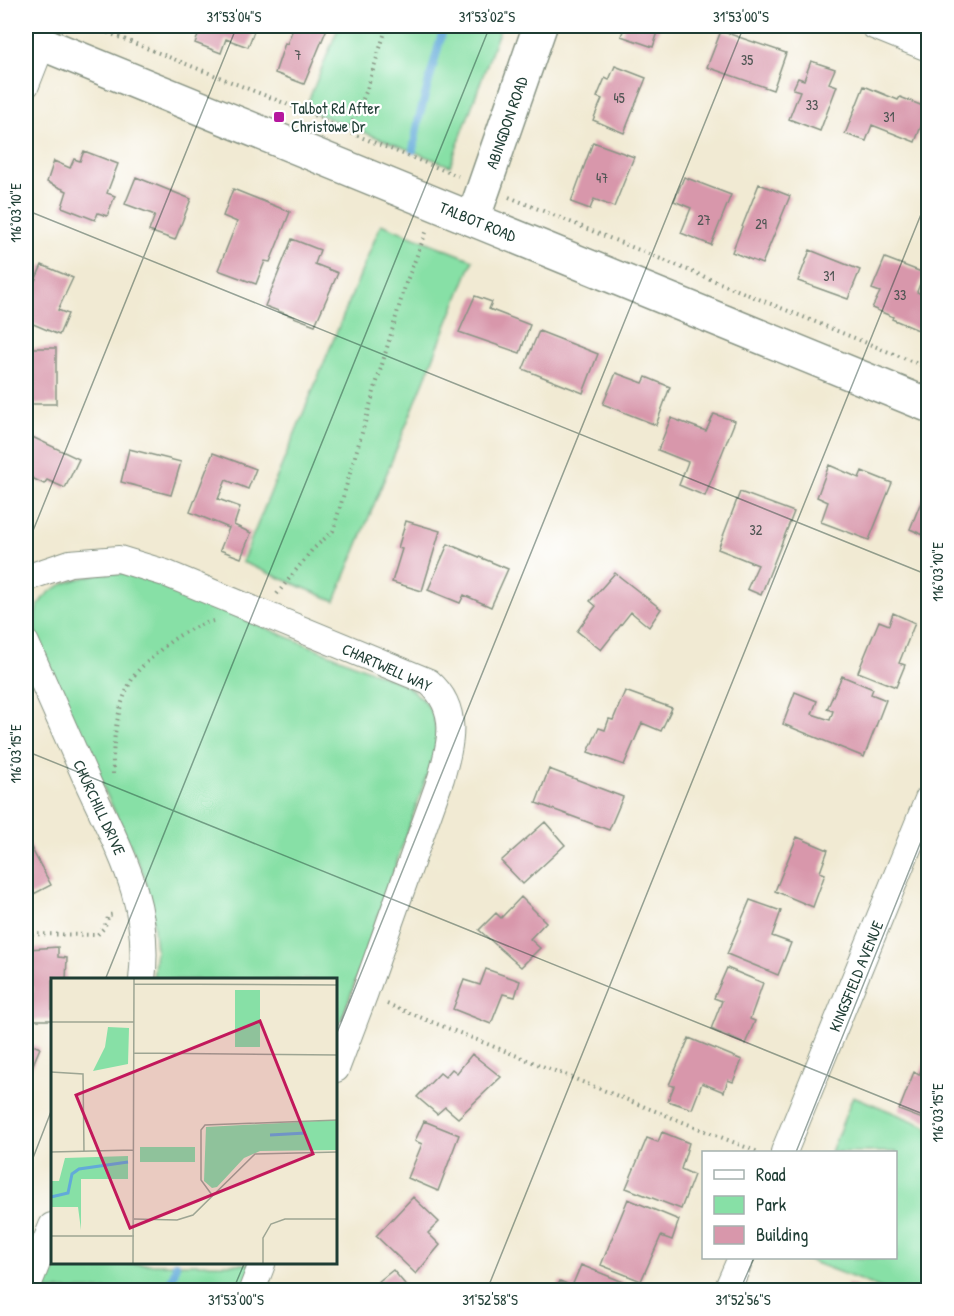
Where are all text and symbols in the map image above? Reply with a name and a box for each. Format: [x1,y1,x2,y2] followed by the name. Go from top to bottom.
[207,6,262,27] text: 31°53'04"S
[459,6,515,27] text: 31°53'02"S
[713,6,769,27] text: 31°53'00"S
[295,45,302,64] house number: 7
[741,50,753,69] house number: 35
[480,73,533,172] street label: ABINGDON ROAD
[613,88,625,107] house number: 45
[806,95,818,114] house number: 33
[291,97,380,137] place label: Talbot Rd After Christowe Dr
[883,107,895,126] house number: 31
[272,110,286,124] marker: Talbot Rd After Christowe Dr
[596,168,608,187] house number: 47
[5,183,26,243] text: 116°03'10"E
[436,196,520,247] street label: TALBOT ROAD
[697,210,711,229] house number: 27
[755,214,767,233] house number: 29
[823,266,835,285] house number: 31
[894,285,906,304] house number: 33
[750,520,763,539] house number: 32
[927,542,948,602] text: 116°03'10"E
[339,637,435,697] street label: CHARTWELL WAY
[5,724,26,784] text: 116°03'15"E
[68,756,131,858] street label: CHURCHILL DRIVE
[823,917,888,1035] street label: KINGSFIELD AVENUE
[51,978,338,1265] inset map
[927,1083,948,1143] text: 116°03'15"E
[702,1151,897,1259] legend
[756,1162,786,1187] text: Road
[756,1192,787,1217] text: Park
[756,1222,808,1247] text: Building
[208,1289,264,1310] text: 31°53'00"S
[462,1289,518,1310] text: 31°52'58"S
[715,1289,771,1310] text: 31°52'56"S

